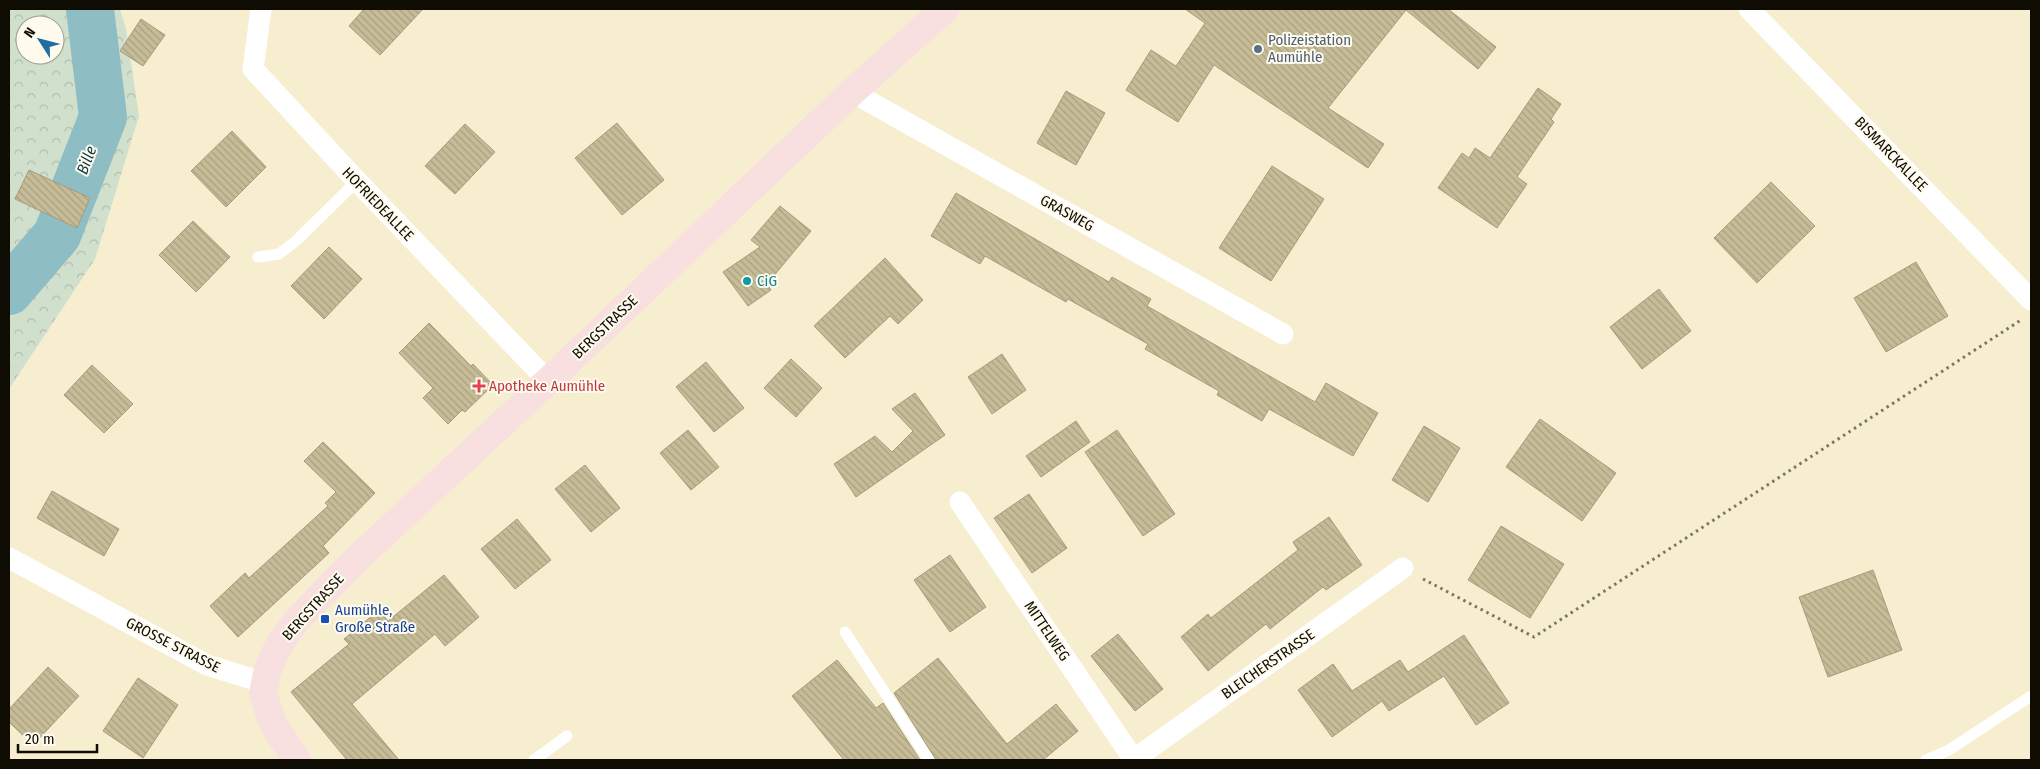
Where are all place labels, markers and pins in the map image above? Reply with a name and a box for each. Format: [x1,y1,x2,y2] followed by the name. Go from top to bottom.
[1268,31,1351,66] place label: Polizeistation Aumühle
[1252,43,1264,55] marker: Polizeistation Aumühle
[757,272,777,290] place label: CiG
[741,275,753,287] marker: CiG
[489,377,605,395] place label: Apotheke Aumühle
[473,380,485,392] marker: Apotheke Aumühle
[335,601,415,636] place label: Aumühle, Große Straße
[319,613,331,625] marker: Aumühle, Große Straße

